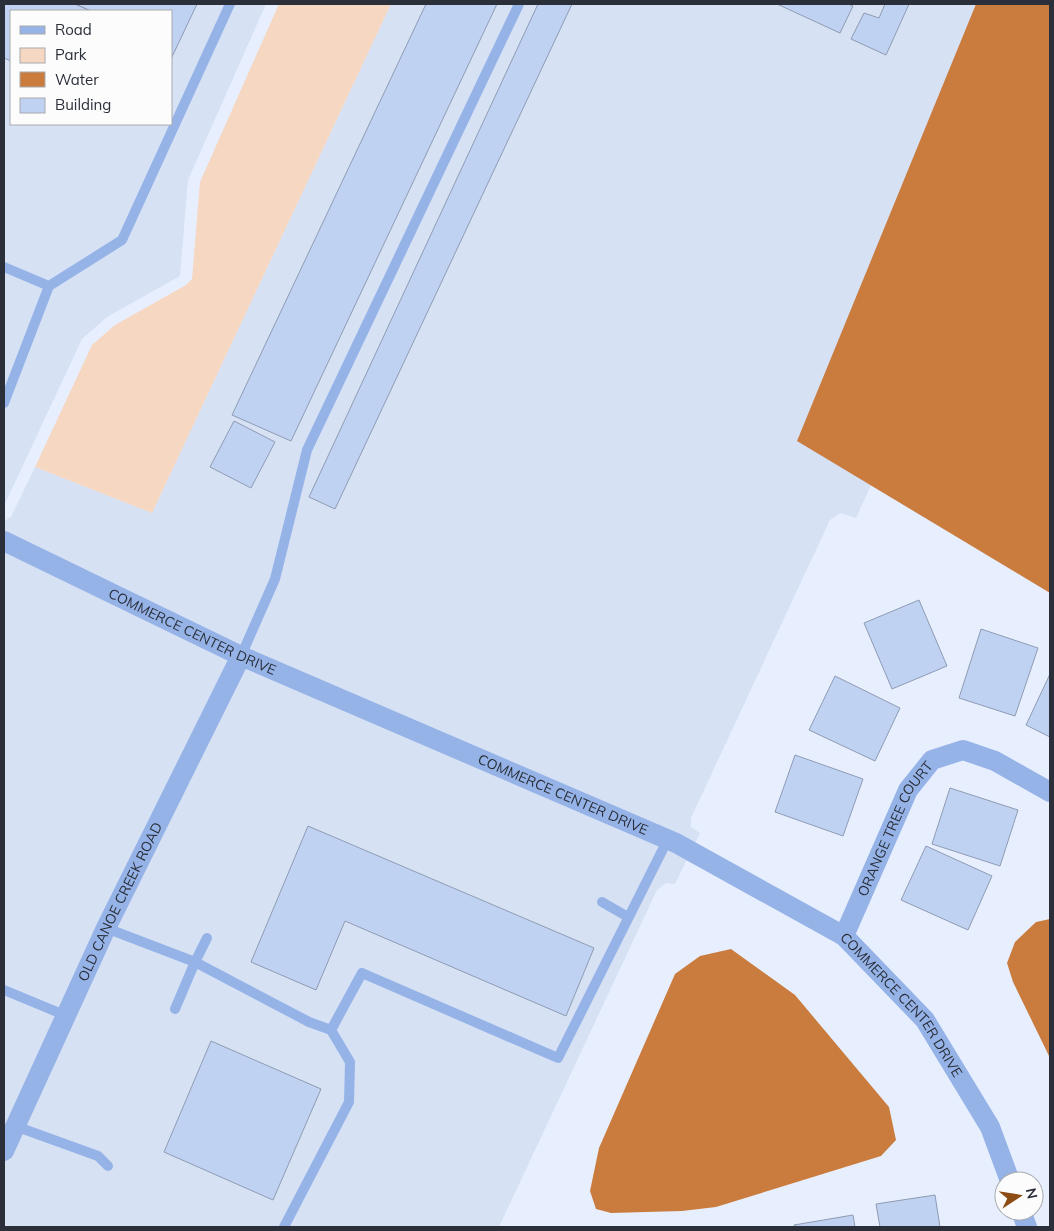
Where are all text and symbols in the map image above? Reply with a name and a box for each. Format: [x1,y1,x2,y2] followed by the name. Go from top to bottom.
[10,10,172,125] legend
[55,20,92,39] text: Road
[55,45,87,64] text: Park
[55,70,99,89] text: Water
[55,95,111,114] text: Building
[106,584,279,679] street label: COMMERCE CENTER DRIVE
[475,750,651,839] street label: COMMERCE CENTER DRIVE
[853,757,937,899] street label: ORANGE TREE COURT
[74,819,166,984] street label: OLD CANOE CREEK ROAD
[836,928,967,1080] street label: COMMERCE CENTER DRIVE
[994,1171,1044,1221] north arrow
[1022,1186,1042,1200] text: N

